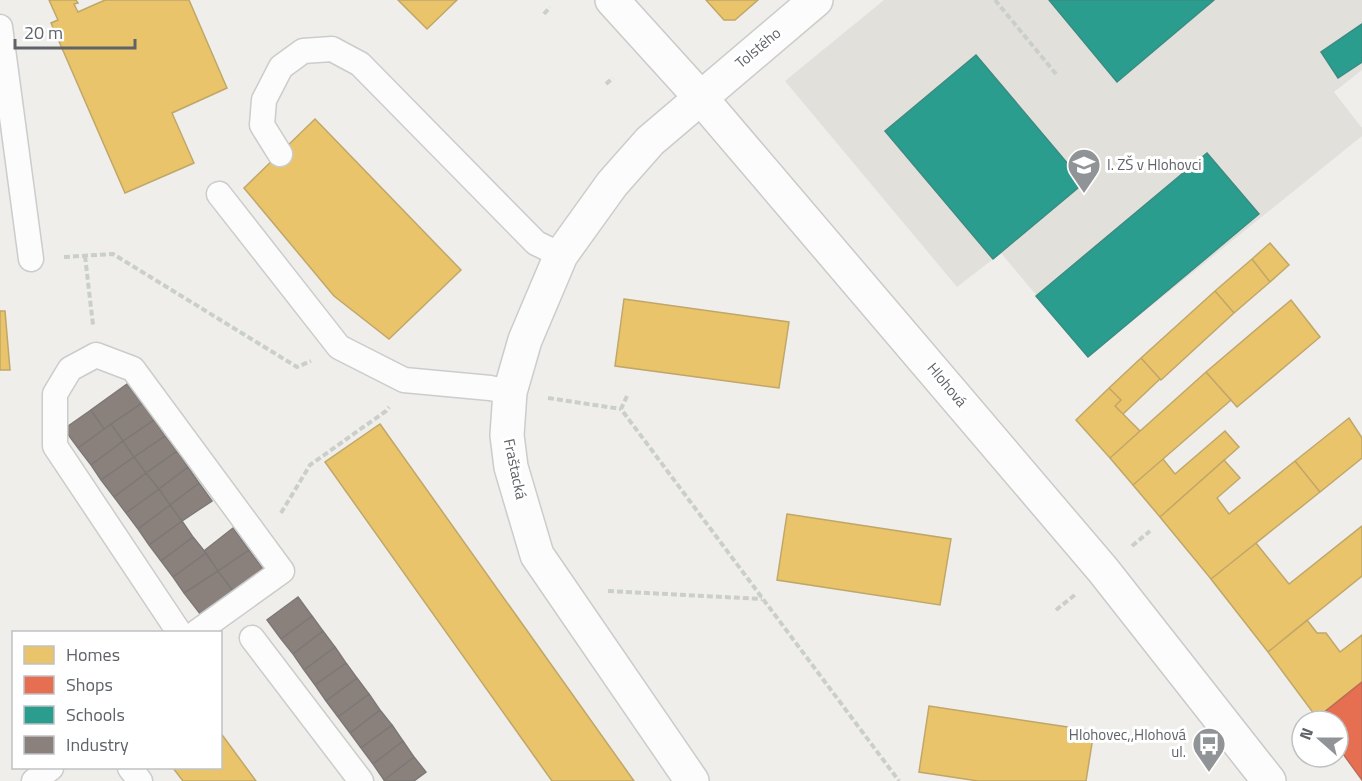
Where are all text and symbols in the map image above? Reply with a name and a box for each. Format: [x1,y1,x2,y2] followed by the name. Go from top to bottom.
[15,12,135,50] scale bar
[24,19,63,46] text: 20 m
[730,21,786,74] street label: Tolstého
[1066,147,1102,194] school or university icon: I. ZŠ v Hlohovci
[1107,153,1201,176] place label: I. ZŠ v Hlohovci
[922,357,973,412] street label: Hlohová
[498,437,533,502] street label: Fraštacká
[12,631,222,769] legend
[66,641,120,668] text: Homes
[66,671,113,698] text: Shops
[66,701,125,728] text: Schools
[1290,709,1350,769] north arrow
[1069,723,1186,763] place label: Hlohovec,,Hlohová ul.
[1293,724,1319,743] text: N
[1191,726,1227,773] bus stop icon: Hlohovec,,Hlohová ul.
[66,731,129,758] text: Industry

